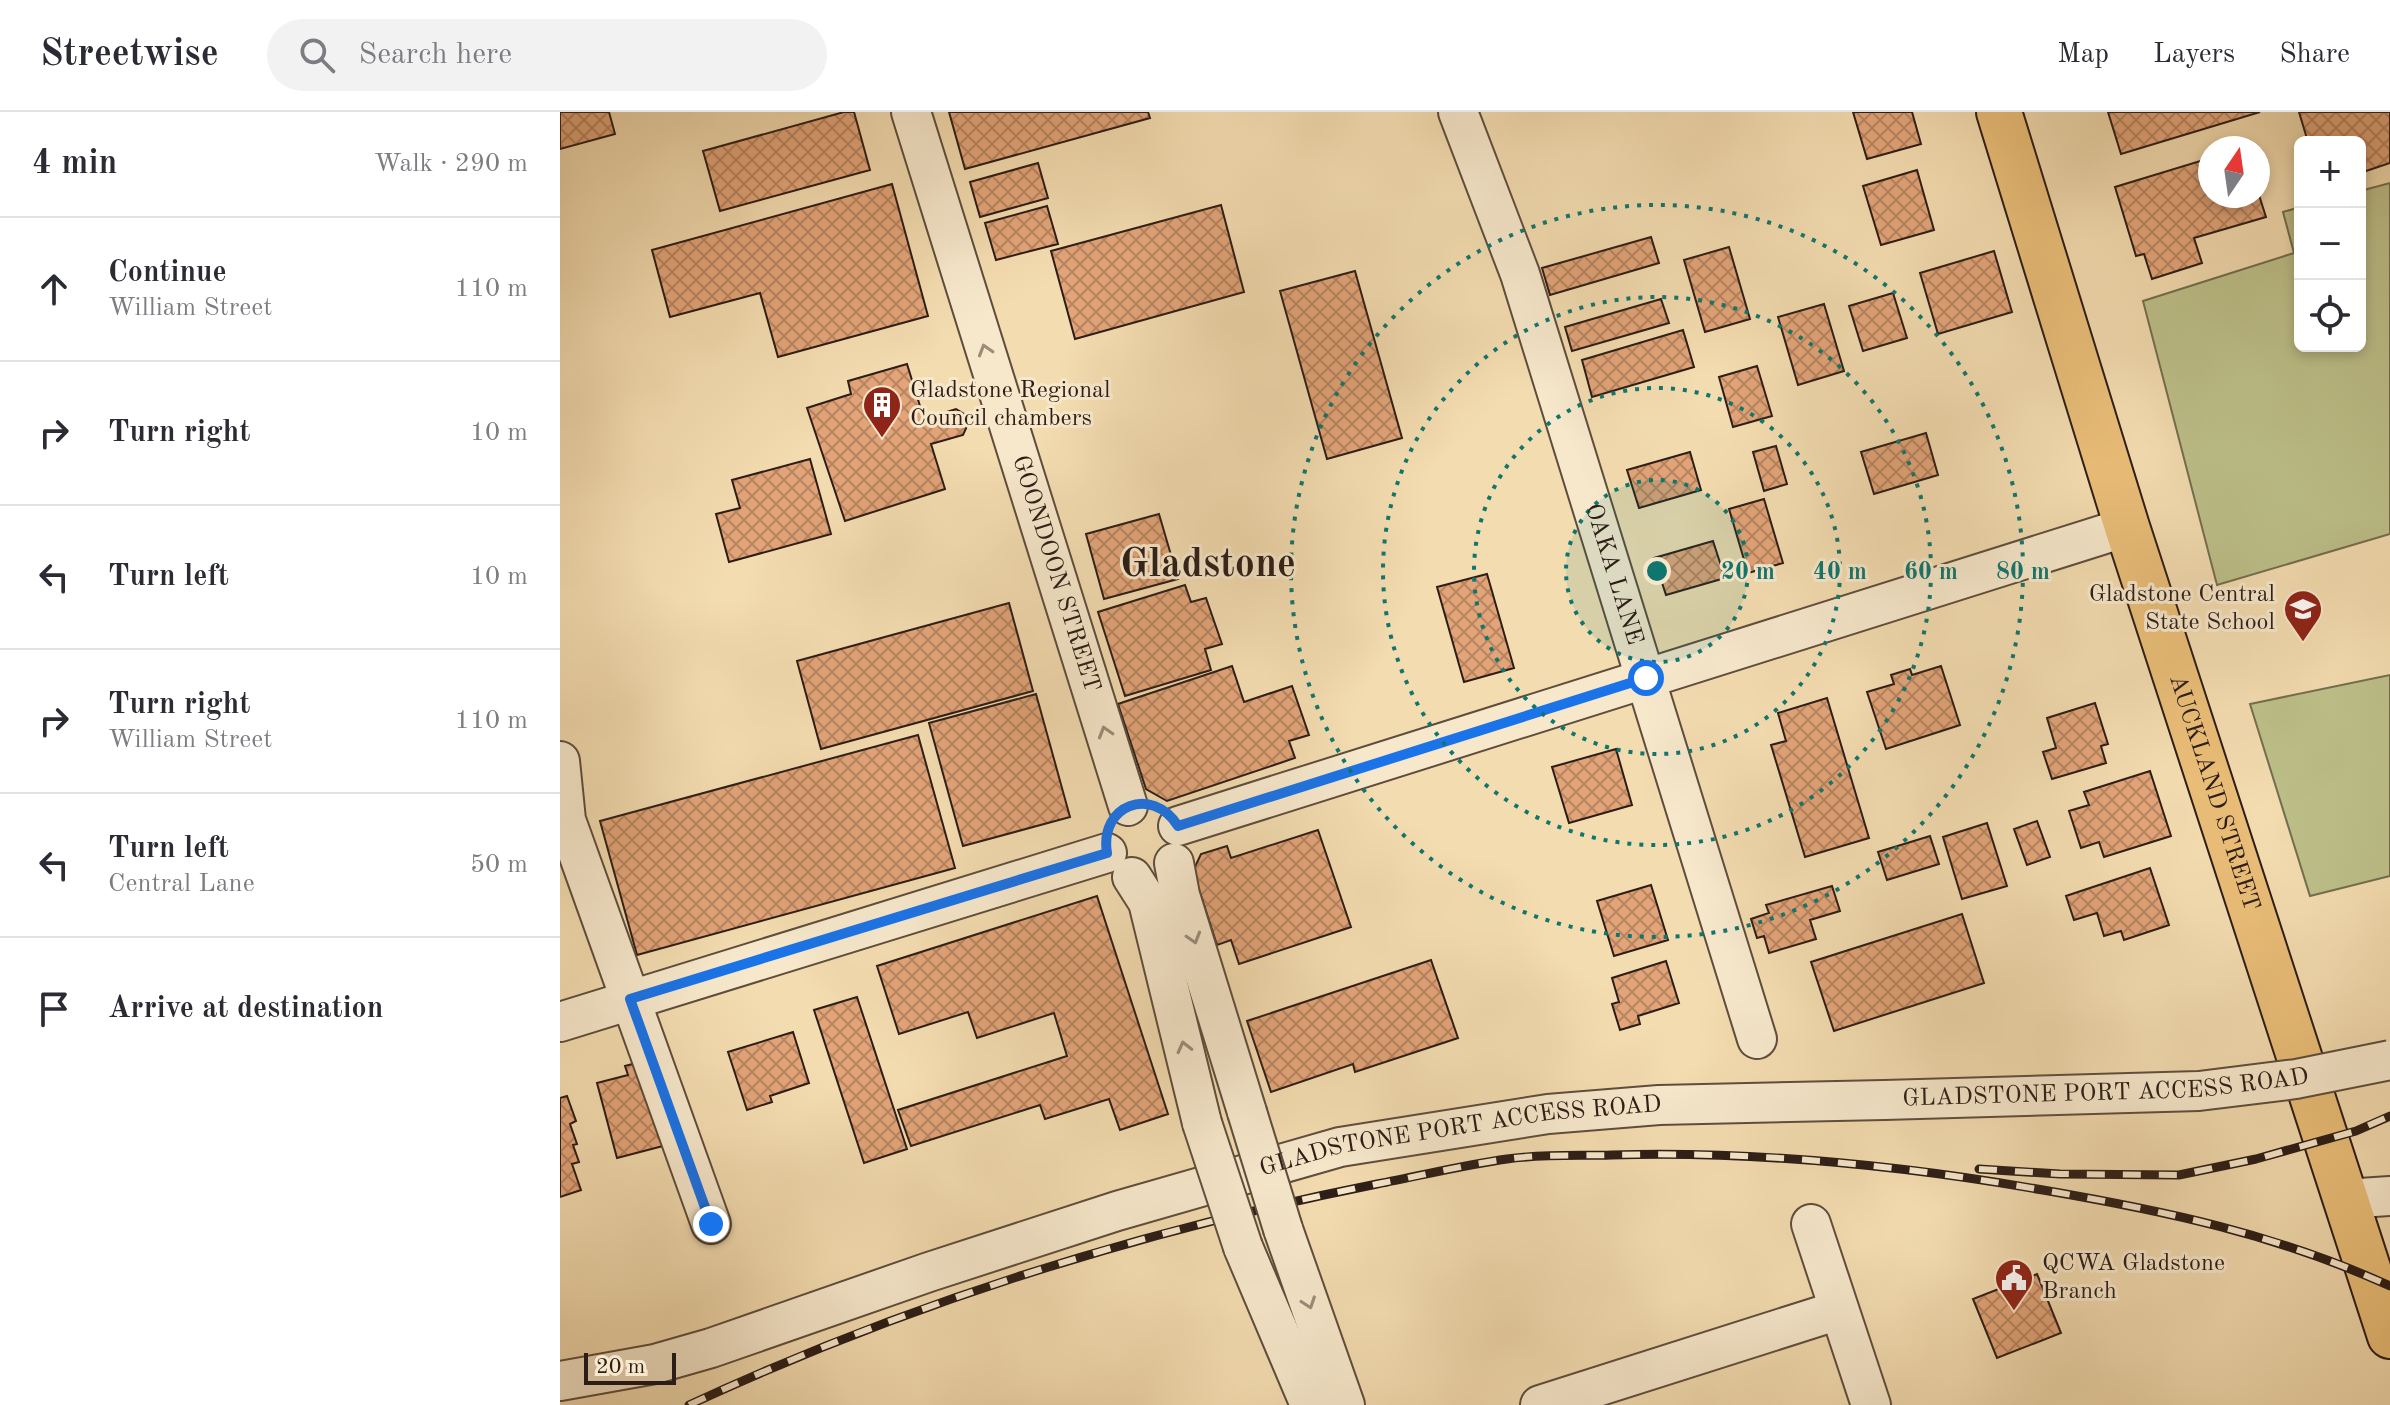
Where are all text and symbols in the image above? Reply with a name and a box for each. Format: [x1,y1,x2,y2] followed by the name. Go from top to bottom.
[267,19,827,91] search box
[295,33,339,77] icon: search
[40,36,219,74] text: Streetwise
[359,40,512,70] text: Search here
[2057,41,2109,69] text: Map
[2153,41,2235,69] text: Layers
[2279,41,2350,69] text: Share
[2198,136,2270,208] north arrow
[2294,136,2366,352] map controls
[2294,136,2366,208] button: +
[32,147,117,181] text: 4 min
[374,151,528,177] text: Walk · 290 m
[2294,208,2366,280] button: −
[108,258,227,288] text: Continue
[32,267,76,311] icon: ahead
[455,276,528,302] text: 110 m
[2294,280,2366,352] button: locate
[108,295,272,321] text: William Street
[978,344,994,357] one-way arrow
[910,379,1110,431] place label: Gladstone Regional Council chambers
[861,384,903,439] building icon: Gladstone Regional Council chambers
[32,411,76,455] icon: right
[108,418,250,448] text: Turn right
[470,420,528,446] text: 10 m
[1007,453,1104,695] street label: GOONDOON STREET
[1580,501,1646,648] street label: OAKA LANE
[1120,546,1296,586] district label: Gladstone
[32,555,76,599] icon: left
[1643,557,1671,585] centre of rings
[1721,561,1775,585] text: 20 m
[1813,561,1867,585] text: 40 m
[1904,561,1958,585] text: 60 m
[1996,561,2050,585] text: 80 m
[108,562,229,592] text: Turn left
[470,564,528,590] text: 10 m
[2089,583,2275,635] place label: Gladstone Central State School
[2282,588,2324,643] school or university icon: Gladstone Central State School
[1628,660,1664,696] route start
[2164,672,2263,914] street label: AUCKLAND STREET
[108,690,250,720] text: Turn right
[32,699,76,743] icon: right
[455,708,528,734] text: 110 m
[1098,725,1114,739] one-way arrow
[108,727,272,753] text: William Street
[108,834,229,864] text: Turn left
[32,843,76,887] icon: left
[470,852,528,878] text: 50 m
[108,871,255,897] text: Central Lane
[1184,931,1200,945] one-way arrow
[32,987,76,1031] icon: arrive
[108,994,383,1024] text: Arrive at destination
[1176,1041,1193,1054] one-way arrow
[1902,1065,2311,1111] street label: GLADSTONE PORT ACCESS ROAD
[1257,1093,1662,1181] street label: GLADSTONE PORT ACCESS ROAD
[693,1206,729,1242] route end
[2042,1252,2225,1304] place label: QCWA Gladstone Branch
[1993,1257,2035,1312] public building icon: QCWA Gladstone Branch
[1299,1295,1316,1309] one-way arrow
[584,1349,676,1385] scale bar
[596,1356,645,1378] text: 20 m

